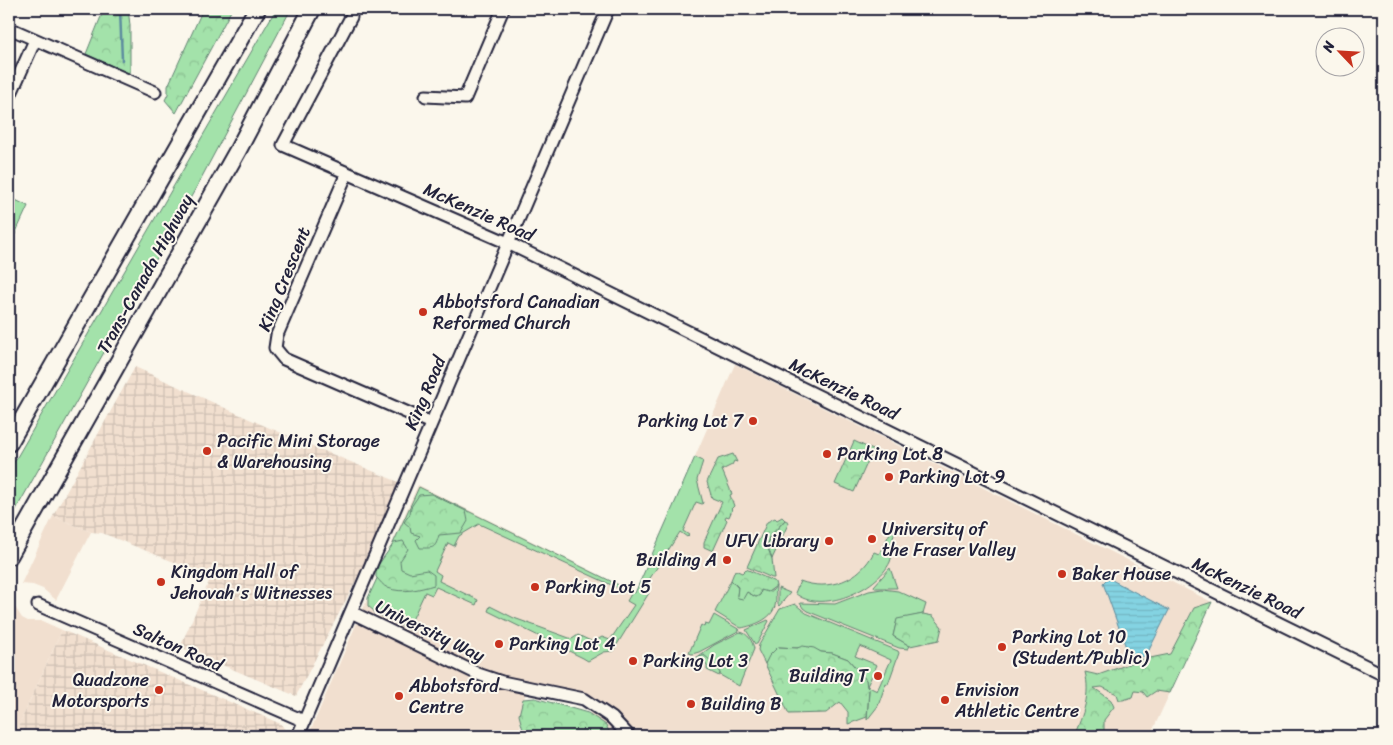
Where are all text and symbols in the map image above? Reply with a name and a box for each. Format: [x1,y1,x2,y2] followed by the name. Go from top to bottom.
[1316,28,1366,78] north arrow
[1315,37,1342,57] text: N
[418,173,541,251] street label: McKenzie Road
[88,187,203,360] street label: Trans-Canada Highway
[248,222,320,336] street label: King Crescent
[432,286,600,339] place label: Abbotsford Canadian Reformed Church
[417,306,429,318] marker: Abbotsford Canadian Reformed Church
[395,349,456,435] street label: King Road
[783,349,906,430] street label: McKenzie Road
[638,405,745,437] place label: Parking Lot 7
[747,415,759,427] marker: Parking Lot 7
[217,425,380,478] place label: Pacific Mini Storage & Warehousing
[837,438,943,470] place label: Parking Lot 8
[201,445,213,457] marker: Pacific Mini Storage & Warehousing
[821,448,833,460] marker: Parking Lot 8
[899,461,1005,493] place label: Parking Lot 9
[883,471,895,483] marker: Parking Lot 9
[882,513,1016,566] place label: University of the Fraser Valley
[726,525,820,557] place label: UFV Library
[866,533,878,545] marker: University of the Fraser Valley
[823,535,835,547] marker: UFV Library
[636,544,717,576] place label: Building A
[1186,548,1309,629] street label: McKenzie Road
[721,554,733,566] marker: Building A
[170,556,333,609] place label: Kingdom Hall of Jehovah's Witnesses
[1072,558,1171,590] place label: Baker House
[1056,568,1068,580] marker: Baker House
[545,571,651,603] place label: Parking Lot 5
[155,576,167,588] marker: Kingdom Hall of Jehovah's Witnesses
[529,581,541,593] marker: Parking Lot 5
[370,591,491,672] street label: University Way
[128,613,229,682] street label: Salton Road
[1012,621,1150,674] place label: Parking Lot 10 (Student/Public)
[509,628,615,660] place label: Parking Lot 4
[493,638,505,650] marker: Parking Lot 4
[996,641,1008,653] marker: Parking Lot 10 (Student/Public)
[643,645,748,677] place label: Parking Lot 3
[627,655,639,667] marker: Parking Lot 3
[789,660,869,692] place label: Building T
[52,664,150,717] place label: Quadzone Motorsports
[408,670,500,723] place label: Abbotsford Centre
[872,670,884,682] marker: Building T
[954,674,1079,727] place label: Envision Athletic Centre
[153,684,165,696] marker: Quadzone Motorsports
[701,688,781,720] place label: Building B
[393,690,405,702] marker: Abbotsford Centre
[939,694,951,706] marker: Envision Athletic Centre
[685,698,697,710] marker: Building B

